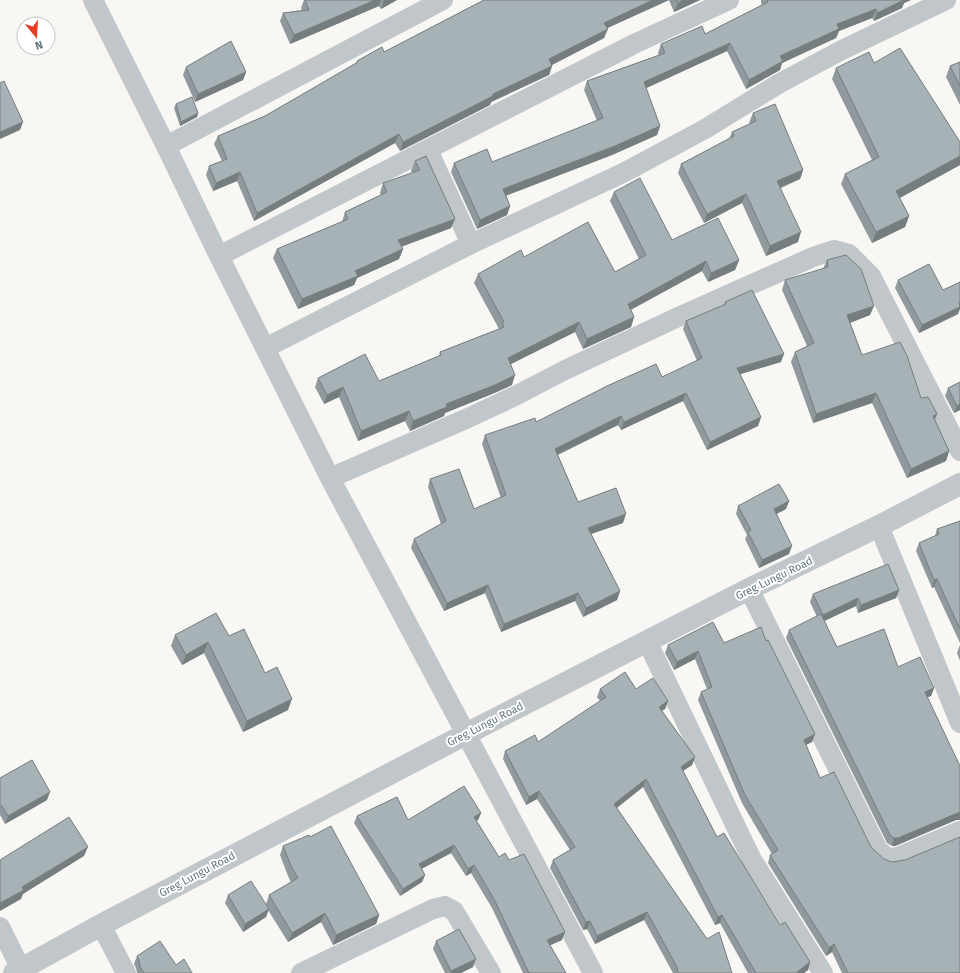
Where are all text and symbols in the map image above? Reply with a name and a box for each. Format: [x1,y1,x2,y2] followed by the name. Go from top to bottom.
[16,16,56,56] north arrow
[33,38,44,52] text: N
[734,554,815,603] street label: Greg Lungu Road
[445,700,526,749] street label: Greg Lungu Road
[157,849,237,900] street label: Greg Lungu Road

